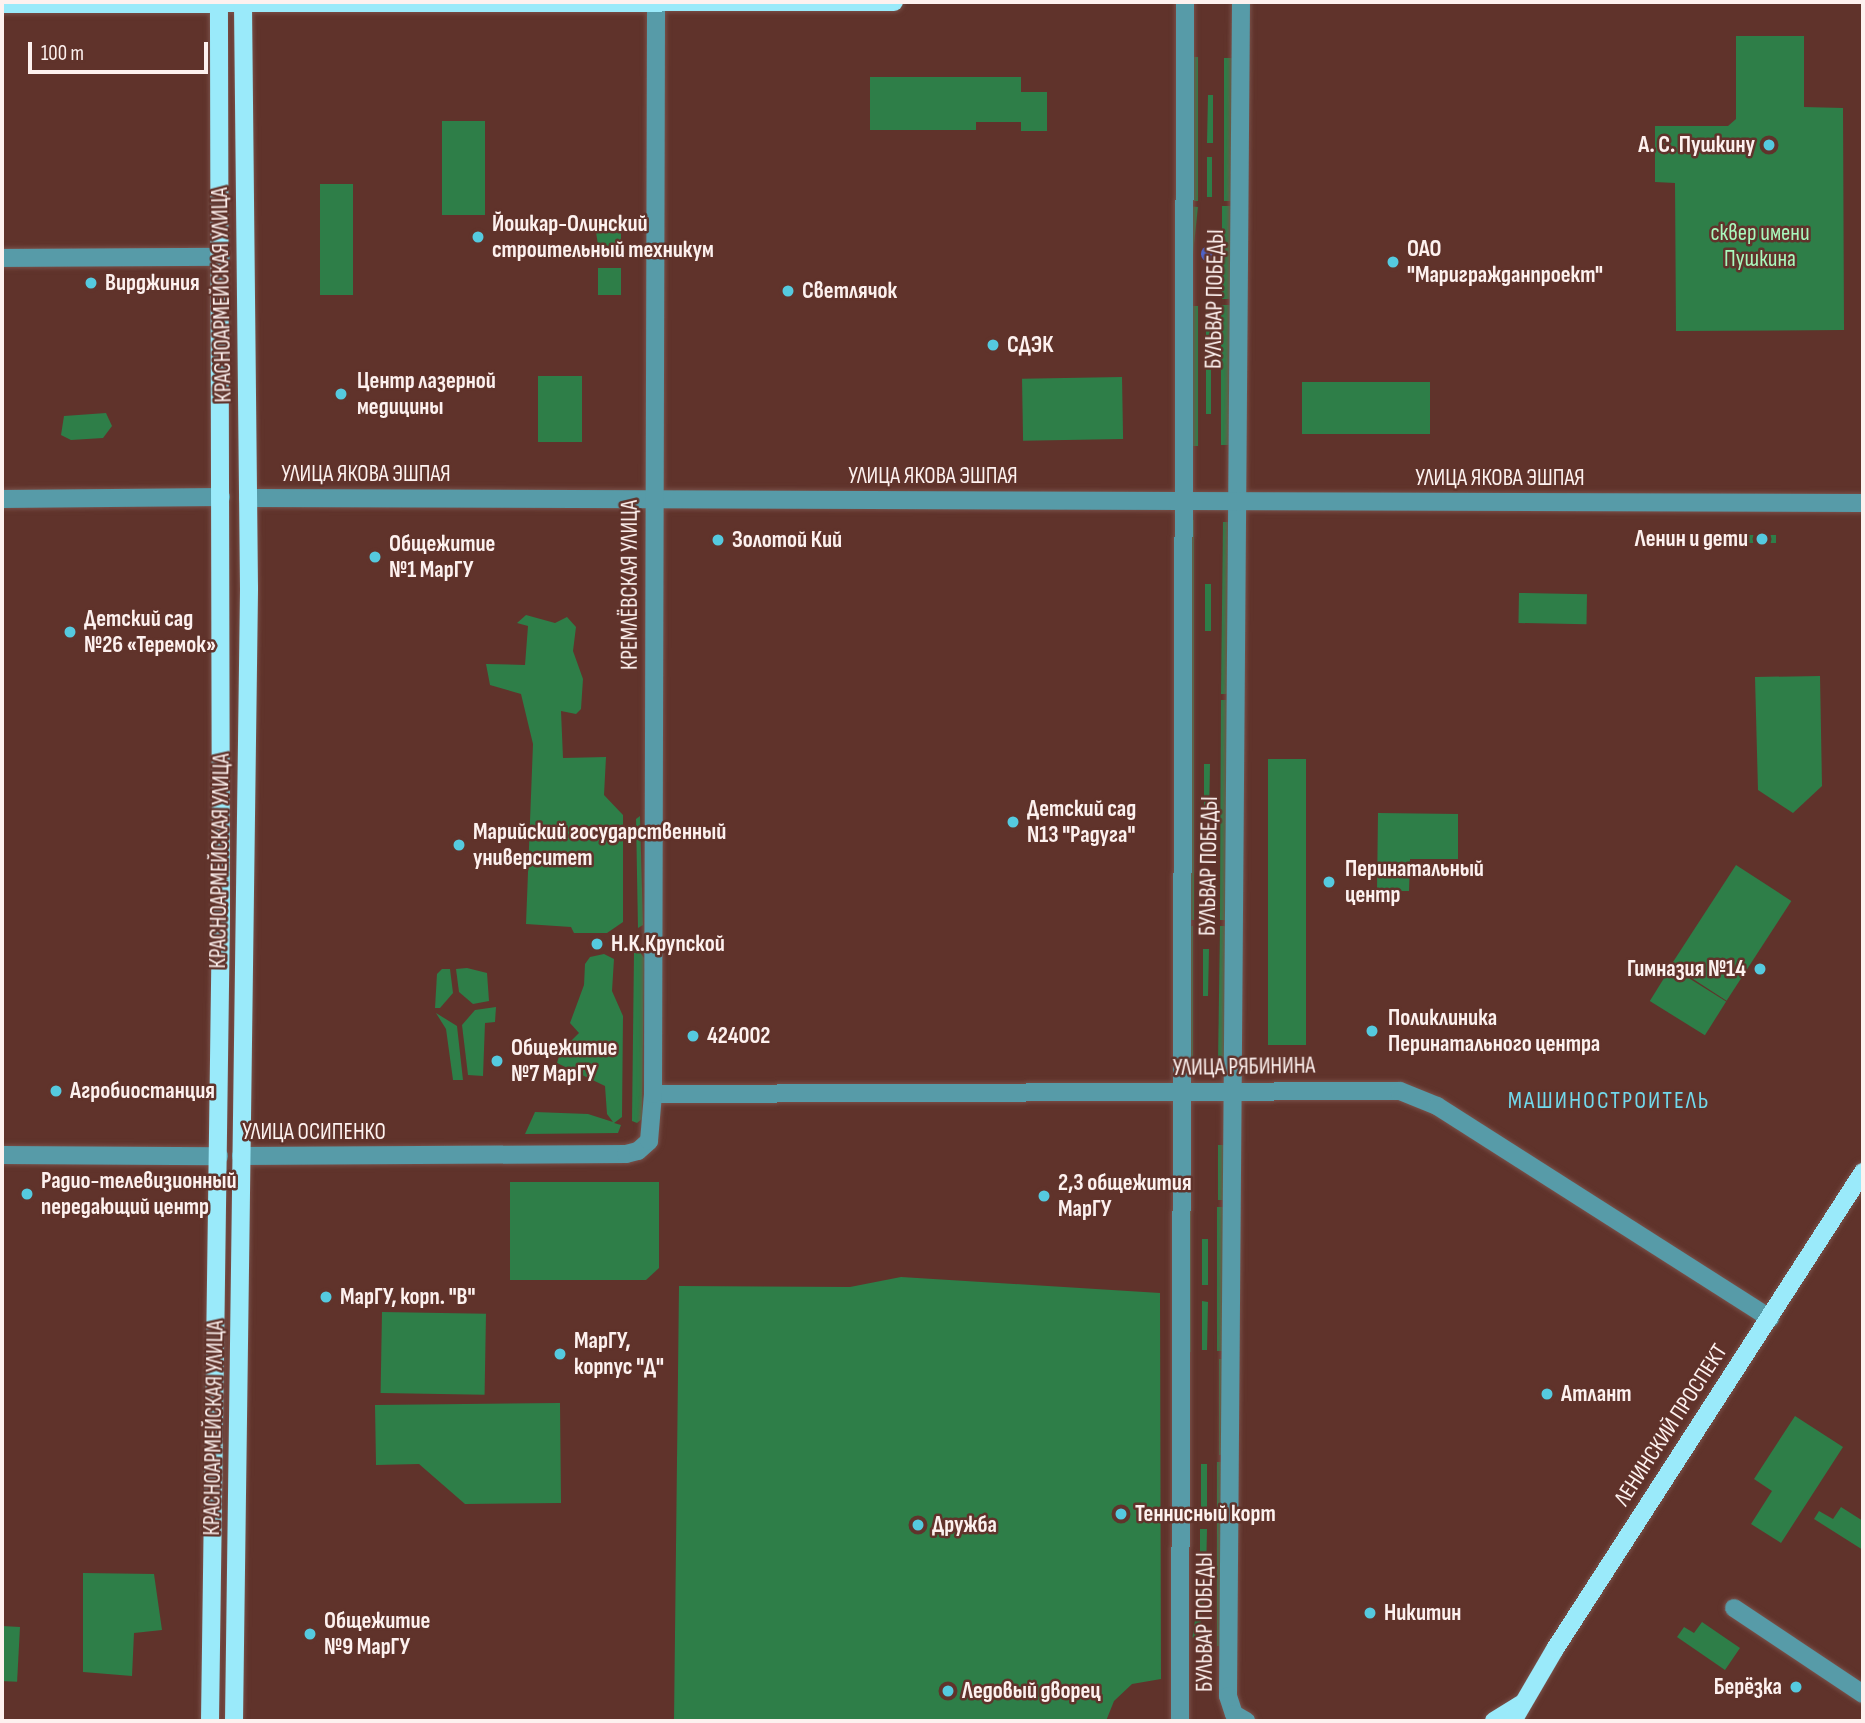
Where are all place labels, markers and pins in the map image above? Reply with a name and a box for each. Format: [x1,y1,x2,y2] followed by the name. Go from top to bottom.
[1638,131,1755,159] place label: А. С. Пушкину
[1761,137,1777,153] marker: А. С. Пушкину
[492,210,714,264] place label: Йошкар-Олинский строительный техникум
[470,229,486,245] marker: Йошкар-Олинский строительный техникум
[1407,235,1603,289] place label: OAO "Маригражданпроект"
[1385,254,1401,270] marker: OAO "Маригражданпроект"
[105,269,200,297] place label: Вирджиния
[83,275,99,291] marker: Вирджиния
[802,277,897,305] place label: Светлячок
[780,283,796,299] marker: Светлячок
[1007,331,1053,359] place label: СДЭК
[985,337,1001,353] marker: СДЭК
[357,367,496,421] place label: Центр лазерной медицины
[331,384,351,404] marker: Центр лазерной медицины
[1635,525,1748,553] place label: Ленин и дети
[732,526,842,554] place label: Золотой Кий
[389,530,495,584] place label: Общежитие №1 МарГУ
[1754,531,1770,547] marker: Ленин и дети
[710,532,726,548] marker: Золотой Кий
[367,549,383,565] marker: Общежитие №1 МарГУ
[84,605,216,659] place label: Детский сад №26 «Теремок»
[62,624,78,640] marker: Детский сад №26 «Теремок»
[1027,795,1136,849] place label: Детский сад N13 "Радуга"
[1005,814,1021,830] marker: Детский сад N13 "Радуга"
[473,818,726,872] place label: Марийский государственный университет
[451,837,467,853] marker: Марийский государственный университет
[1345,855,1484,909] place label: Перинатальный центр
[1319,872,1339,892] marker: Перинатальный центр
[611,930,725,958] place label: Н.К.Крупской
[589,936,605,952] marker: Н.К.Крупской
[1627,955,1746,983] place label: Гимназия №14
[1752,961,1768,977] marker: Гимназия №14
[1388,1004,1600,1058] place label: Поликлиника Перинатального центра
[1362,1021,1382,1041] marker: Поликлиника Перинатального центра
[707,1022,770,1050] place label: 424002
[685,1028,701,1044] marker: 424002
[511,1034,617,1088] place label: Общежитие №7 МарГУ
[489,1053,505,1069] marker: Общежитие №7 МарГУ
[70,1077,215,1105] place label: Агробиостанция
[48,1083,64,1099] marker: Агробиостанция
[41,1167,237,1221] place label: Радио-телевизионный передающий центр
[1058,1169,1192,1223] place label: 2,3 общежития МарГУ
[19,1186,35,1202] marker: Радио-телевизионный передающий центр
[1036,1188,1052,1204] marker: 2,3 общежития МарГУ
[340,1283,475,1311] place label: МарГУ, корп. "В"
[318,1289,334,1305] marker: МарГУ, корп. "В"
[574,1327,664,1381] place label: МарГУ, корпус "Д"
[552,1346,568,1362] marker: МарГУ, корпус "Д"
[1561,1380,1632,1408] place label: Атлант
[1539,1386,1555,1402] marker: Атлант
[1135,1500,1276,1528] place label: Теннисный корт
[1113,1506,1129,1522] marker: Теннисный корт
[932,1511,997,1539] place label: Дружба
[910,1517,926,1533] marker: Дружба
[1384,1599,1461,1627] place label: Никитин
[1362,1605,1378,1621] marker: Никитин
[324,1607,430,1661] place label: Общежитие №9 МарГУ
[302,1626,318,1642] marker: Общежитие №9 МарГУ
[1714,1673,1782,1701] place label: Берёзка
[962,1677,1101,1705] place label: Ледовый дворец
[1788,1679,1804,1695] marker: Берёзка
[940,1683,956,1699] marker: Ледовый дворец

